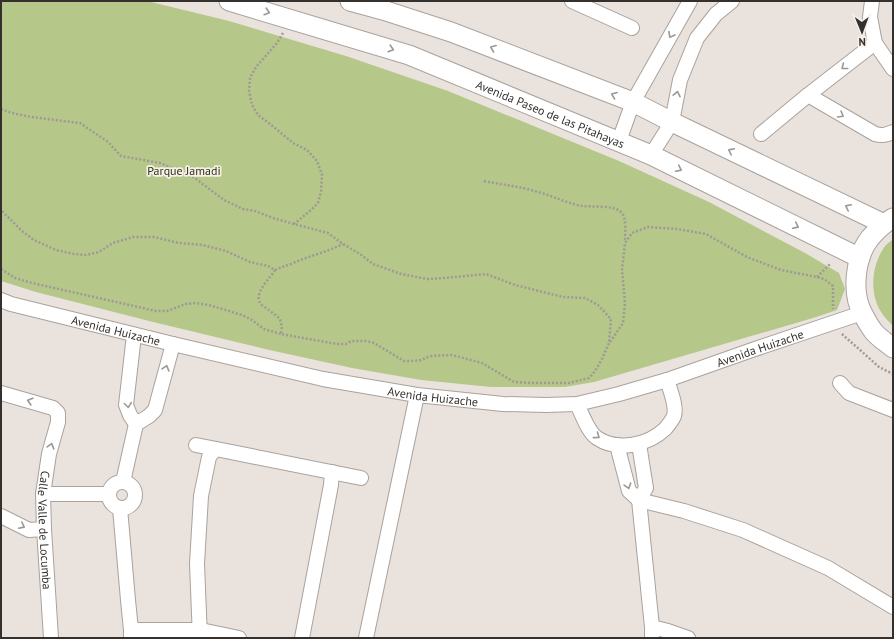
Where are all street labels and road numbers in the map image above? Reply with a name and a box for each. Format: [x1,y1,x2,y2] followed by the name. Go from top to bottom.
[474,76,627,151] street label: Avenida Paseo de las Pitahayas
[70,312,162,348] street label: Avenida Huizache
[714,326,805,369] street label: Avenida Huizache
[387,383,479,409] street label: Avenida Huizache
[35,470,55,590] street label: Calle Valle de Locumba

